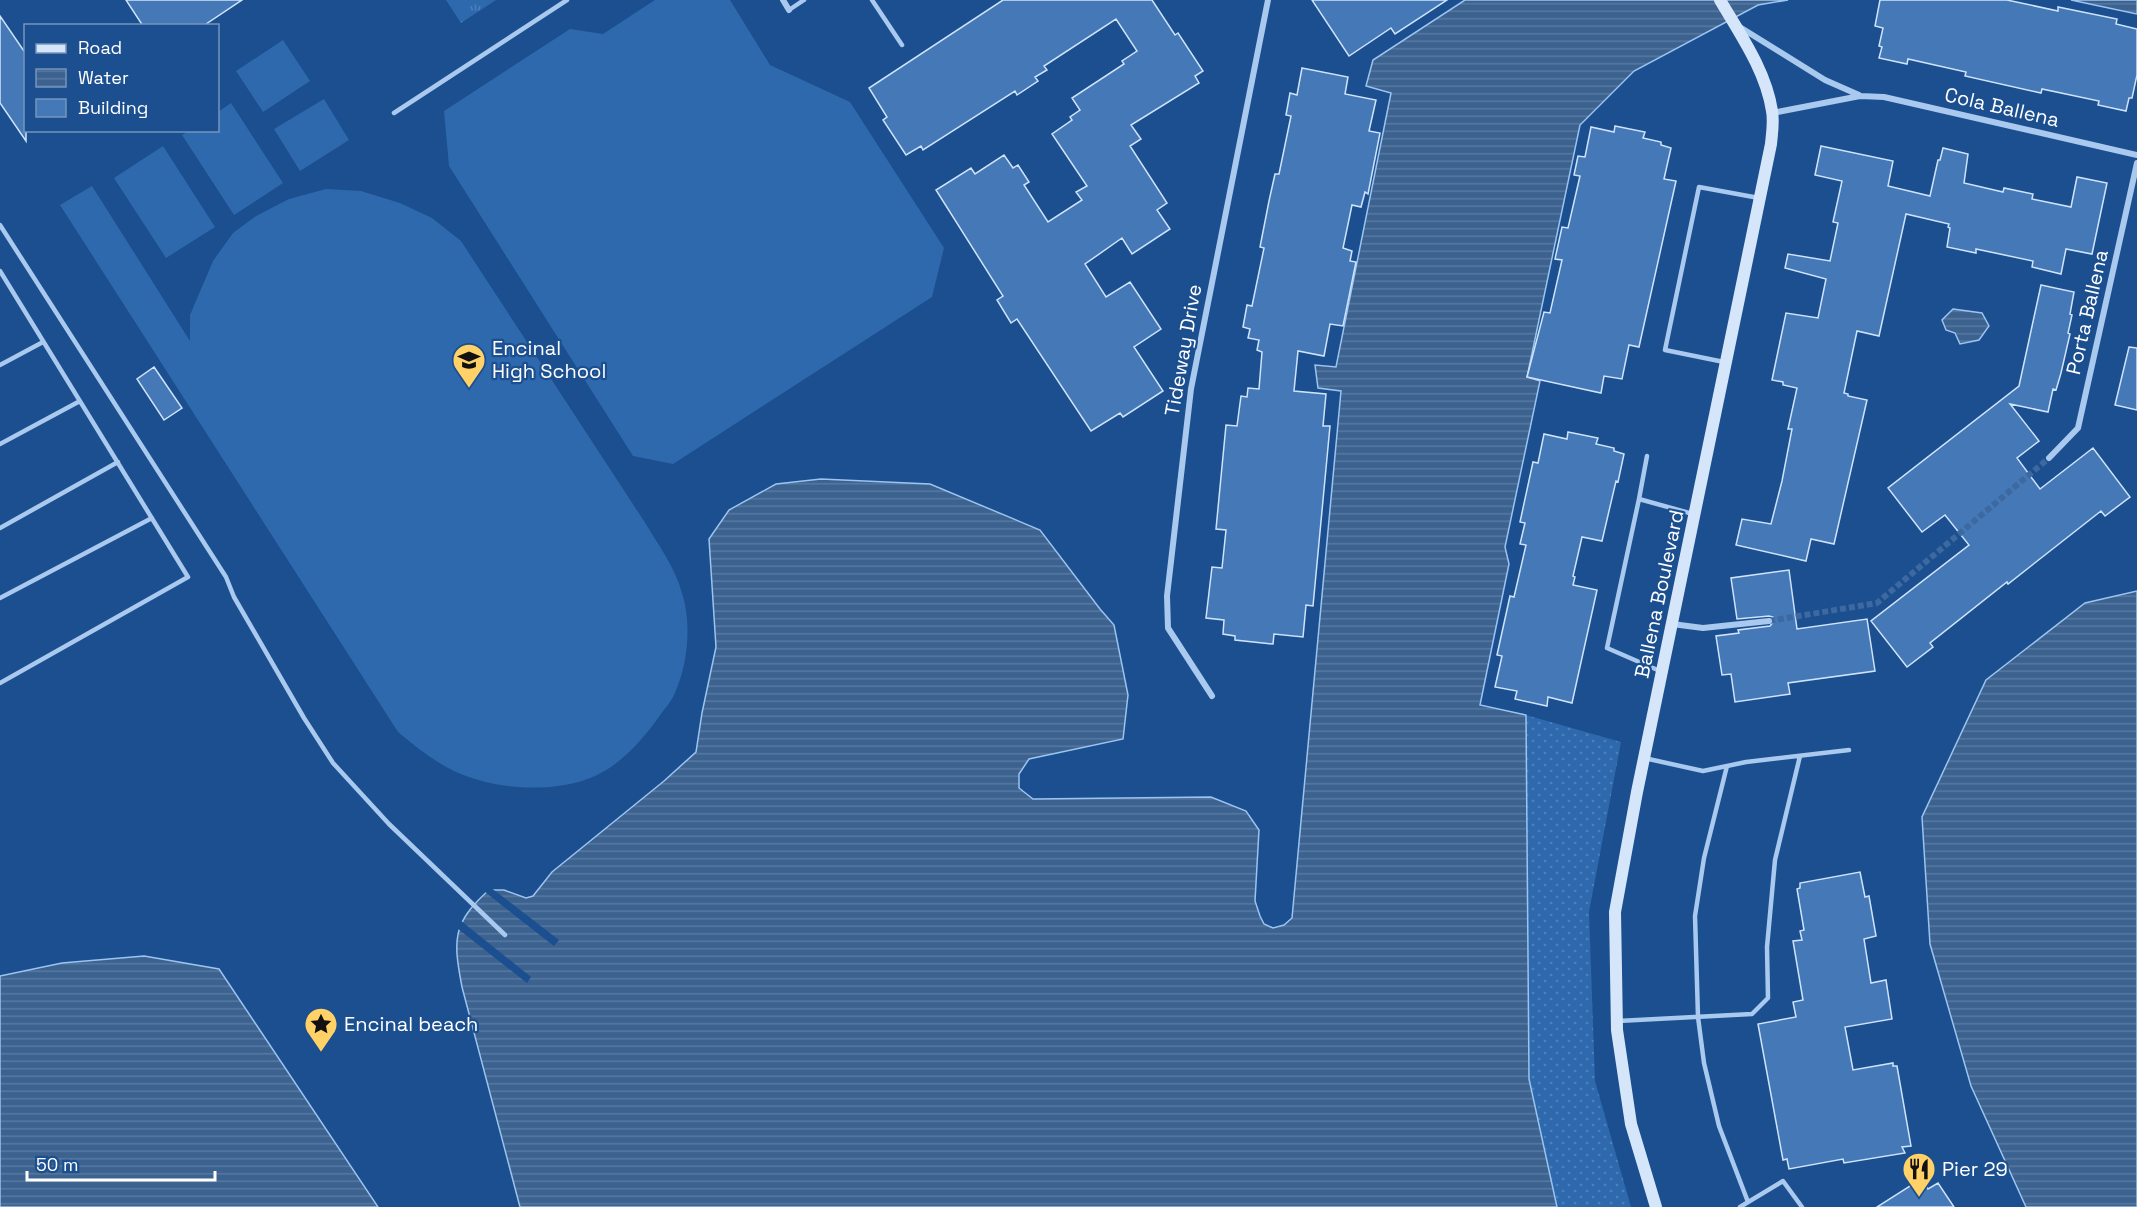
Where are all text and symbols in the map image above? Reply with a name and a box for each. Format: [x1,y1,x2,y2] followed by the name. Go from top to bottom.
[24,24,219,132] legend
[78,36,122,59] text: Road
[78,66,129,89] text: Water
[1942,81,2062,133] street label: Cola Ballena
[78,96,148,119] text: Building
[2060,247,2114,377] street label: Porta Ballena
[1159,282,1207,418] street label: Tideway Drive
[492,335,606,384] place label: Encinal High School
[451,342,487,389] school or university icon: Encinal High School
[1628,507,1690,681] street label: Ballena Boulevard
[303,1006,339,1053] place icon: Encinal beach
[344,1011,478,1037] place label: Encinal beach
[27,1144,214,1182] scale bar
[1901,1151,1937,1198] restaurant icon: Pier 29
[36,1153,78,1176] text: 50 m
[1942,1156,2008,1182] place label: Pier 29

